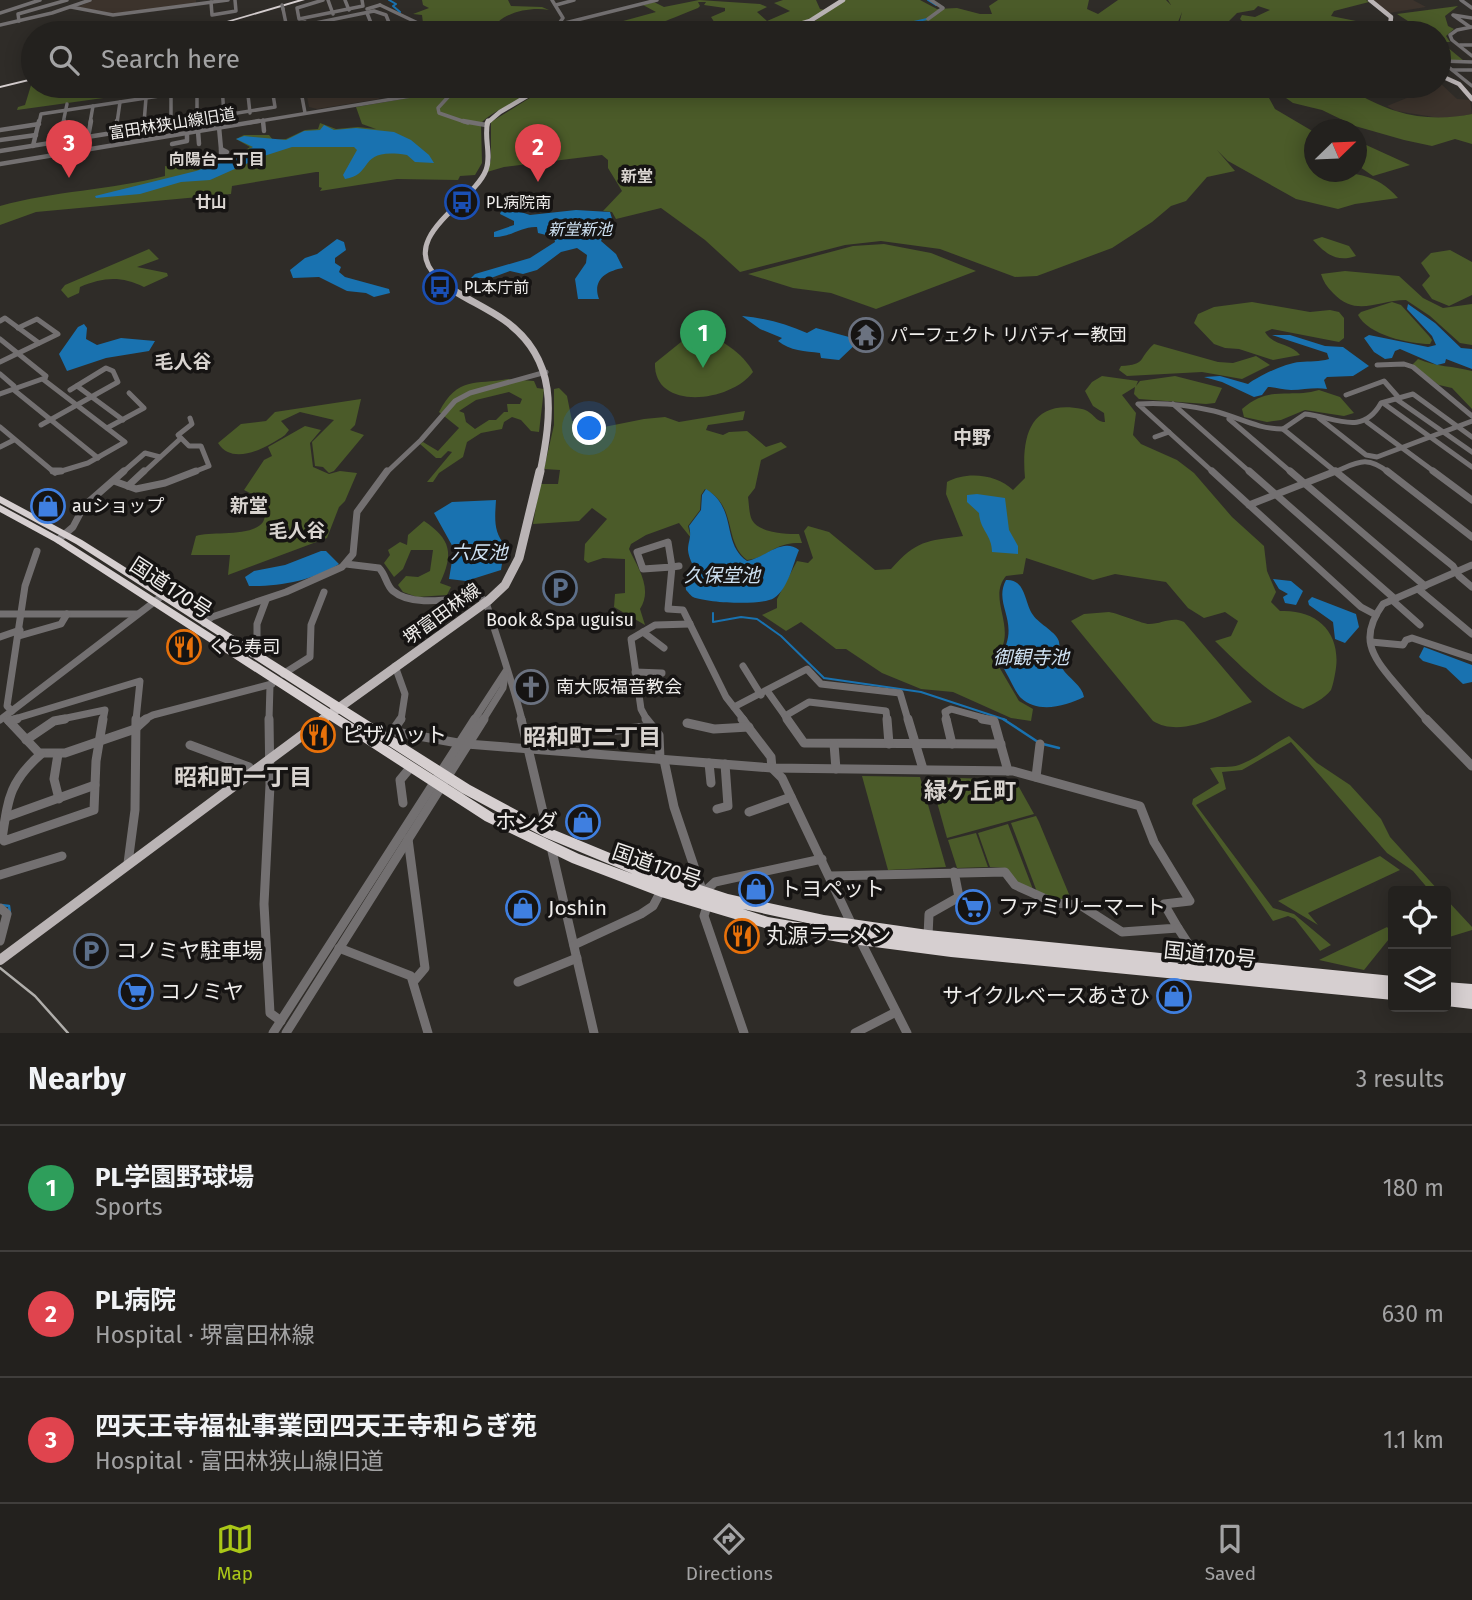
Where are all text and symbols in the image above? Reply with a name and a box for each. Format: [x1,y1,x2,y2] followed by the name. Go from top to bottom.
[21,21,1451,98] search box
[45,41,83,79] icon: search
[101,44,240,75] text: Search here
[107,104,237,143] street label: 富田林狭山線旧道
[1304,119,1367,182] north arrow
[46,120,92,178] pin: 3
[515,124,561,182] pin: 2
[169,150,265,169] district label: 向陽台一丁目
[621,167,653,186] district label: 新堂
[443,183,481,221] bus stop icon: PL病院南
[195,193,227,212] district label: 廿山
[486,193,551,212] place label: PL病院南
[548,220,614,239] water label: 新堂新池
[421,268,459,306] bus stop icon: PL本庁前
[464,278,529,297] place label: PL本庁前
[680,310,726,368] pin: 1
[847,316,885,354] temple icon: パーフェクト リバティー教団
[890,324,1127,346] place label: パーフェクト リバティー教団
[154,350,212,373] district label: 毛人谷
[572,411,606,445] your location
[953,426,991,449] district label: 中野
[29,487,67,525] shop icon: auショップ
[230,494,268,517] district label: 新堂
[72,495,164,517] place label: auショップ
[268,519,326,542] district label: 毛人谷
[450,541,509,564] water label: 六反池
[125,552,217,624] street label: 国道170号
[684,564,762,587] water label: 久保堂池
[541,569,579,607] parking icon: Book＆Spa uguisu
[399,579,485,649] street label: 堺富田林線
[486,609,634,631] place label: Book＆Spa uguisu
[165,628,203,666] restaurant icon: くら寿司
[208,636,280,658] place label: くら寿司
[993,646,1071,669] water label: 御観寺池
[512,668,550,706] church icon: 南大阪福音教会
[556,676,682,698] place label: 南大阪福音教会
[299,716,337,754] restaurant icon: ピザハット
[342,722,447,748] place label: ピザハット
[523,723,661,751] district label: 昭和町二丁目
[174,763,312,791] district label: 昭和町一丁目
[924,777,1016,805] district label: 緑ケ丘町
[564,803,602,841] shop icon: ホンダ
[495,809,558,835] place label: ホンダ
[609,839,705,893] street label: 国道170号
[737,870,775,908] shop icon: トヨペット
[780,876,885,902] place label: トヨペット
[1388,886,1451,1012] map controls
[1388,886,1451,949] button: locate
[954,888,992,926] supermarket icon: ファミリーマート
[504,889,542,927] shop icon: Joshin
[998,894,1166,920] place label: ファミリーマート
[548,895,607,921] place label: Joshin
[723,917,761,955] restaurant icon: 丸源ラーメン
[766,923,891,949] place label: 丸源ラーメン
[72,932,110,970] parking icon: コノミヤ駐車場
[1162,937,1258,973] street label: 国道170号
[116,938,263,964] place label: コノミヤ駐車場
[1388,949,1451,1012] button: layers
[117,973,155,1011] supermarket icon: コノミヤ
[1155,977,1193,1015] shop icon: サイクルベースあさひ
[160,979,244,1005] place label: コノミヤ
[942,983,1150,1009] place label: サイクルベースあさひ
[28,1061,126,1097] text: Nearby
[1356,1065,1444,1093] text: 3 results
[95,1162,254,1193] text: PL学園野球場
[46,1174,56,1202] text: 1
[1383,1174,1444,1202] text: 180 m
[95,1193,163,1221] text: Sports
[95,1285,176,1316] text: PL病院
[45,1300,57,1328] text: 2
[1382,1300,1444,1328] text: 630 m
[95,1321,315,1349] text: Hospital · 堺富田林線
[95,1411,537,1442] text: 四天王寺福祉事業団四天王寺和らぎ苑
[45,1426,57,1454] text: 3
[1383,1426,1444,1454] text: 1.1 km
[95,1447,384,1475] text: Hospital · 富田林狭山線旧道
[216,1520,254,1585] tab: Map
[686,1520,773,1585] tab: Directions
[1205,1520,1256,1585] tab: Saved

